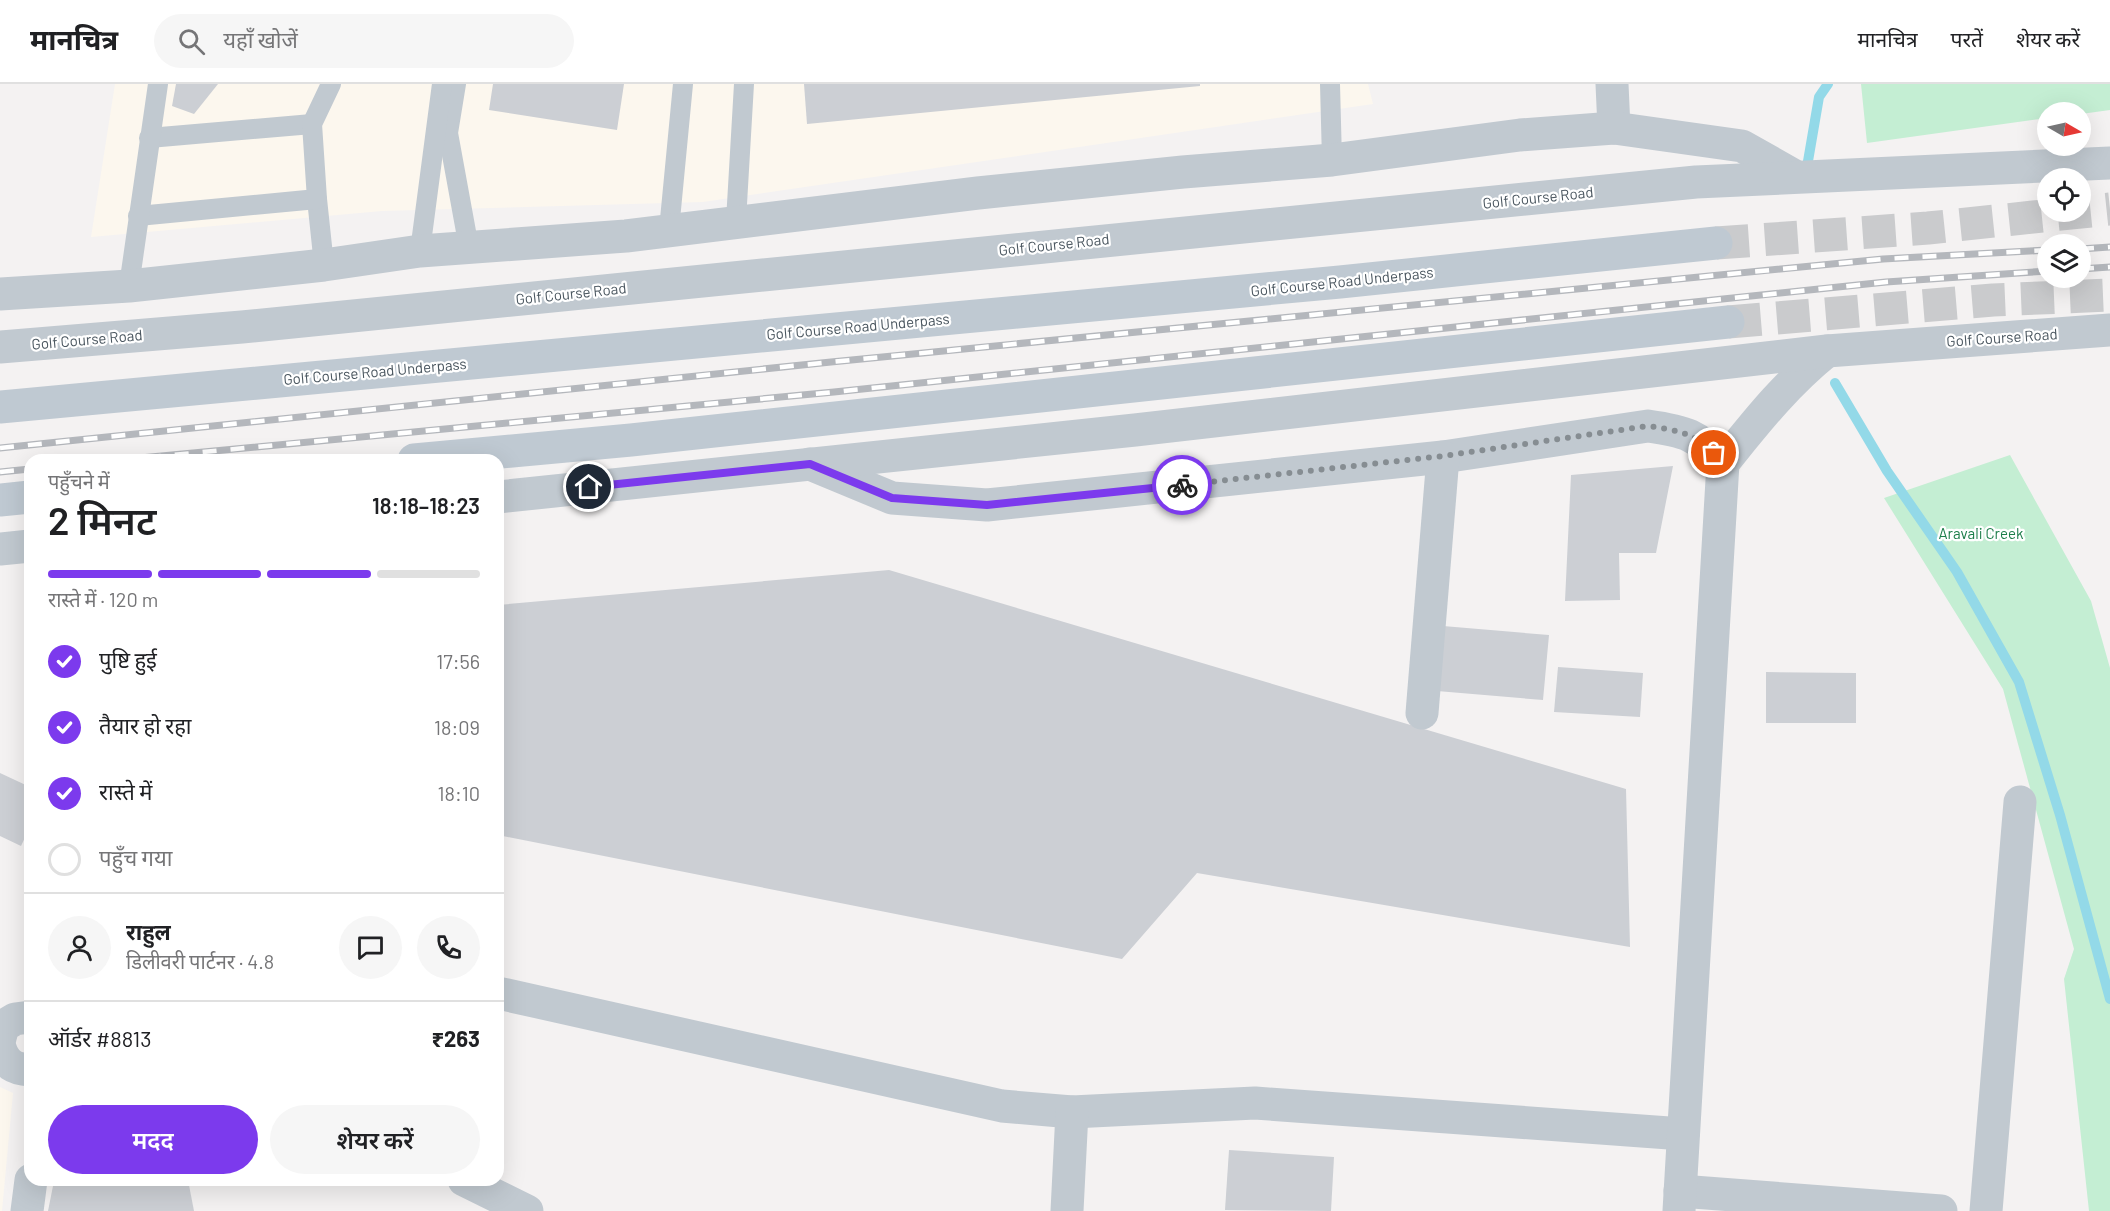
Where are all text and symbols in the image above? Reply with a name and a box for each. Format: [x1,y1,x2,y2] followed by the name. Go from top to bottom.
[154,14,574,68] search box
[30,22,118,56] text: मानचित्र
[175,25,208,58] icon: search
[223,26,298,52] text: यहाँ खोजें
[1858,26,1918,51] text: मानचित्र
[1951,26,1983,51] text: परतें
[2016,26,2080,51] text: शेयर करें
[2037,102,2091,156] north arrow
[2037,102,2091,288] map controls
[2037,168,2091,222] button: locate
[1482,182,1594,212] street label: Golf Course Road
[998,229,1110,259] street label: Golf Course Road
[2037,234,2091,288] button: layers
[1250,262,1434,300] street label: Golf Course Road Underpass
[515,278,627,308] street label: Golf Course Road
[766,309,950,343] street label: Golf Course Road Underpass
[1946,324,2058,350] street label: Golf Course Road
[31,325,143,353] street label: Golf Course Road
[283,354,467,388] street label: Golf Course Road Underpass
[1688,427,1739,478] pin
[1697,436,1730,469] icon: bag
[1152,455,1212,515] courier
[563,461,614,512] pin
[48,469,110,493] text: पहुँचने में
[1166,469,1199,502] icon: bike
[572,470,605,503] icon: home
[372,492,480,518] text: 18:18–18:23
[48,496,156,543] text: 2 मिनट
[1938,524,2024,542] park label: Aravali Creek
[48,587,158,611] text: रास्ते में · 120 m
[48,645,81,678] icon: check
[99,646,157,672] text: पुष्टि हुई
[436,649,480,673] text: 17:56
[48,711,81,744] icon: check
[99,712,192,738] text: तैयार हो रहा
[434,715,480,739] text: 18:09
[48,777,81,810] icon: check
[99,778,152,804] text: रास्ते में
[438,781,480,805] text: 18:10
[99,844,172,870] text: पहुँच गया
[48,916,111,979] button: person
[339,916,402,979] button: chat
[417,916,480,979] button: phone
[126,918,171,944] text: राहुल
[126,949,274,973] text: डिलीवरी पार्टनर · 4.8
[48,1025,152,1051] text: ऑर्डर #8813
[431,1025,480,1051] text: ₹263
[48,1105,258,1174] button: मदद
[270,1105,480,1174] button: शेयर करें

